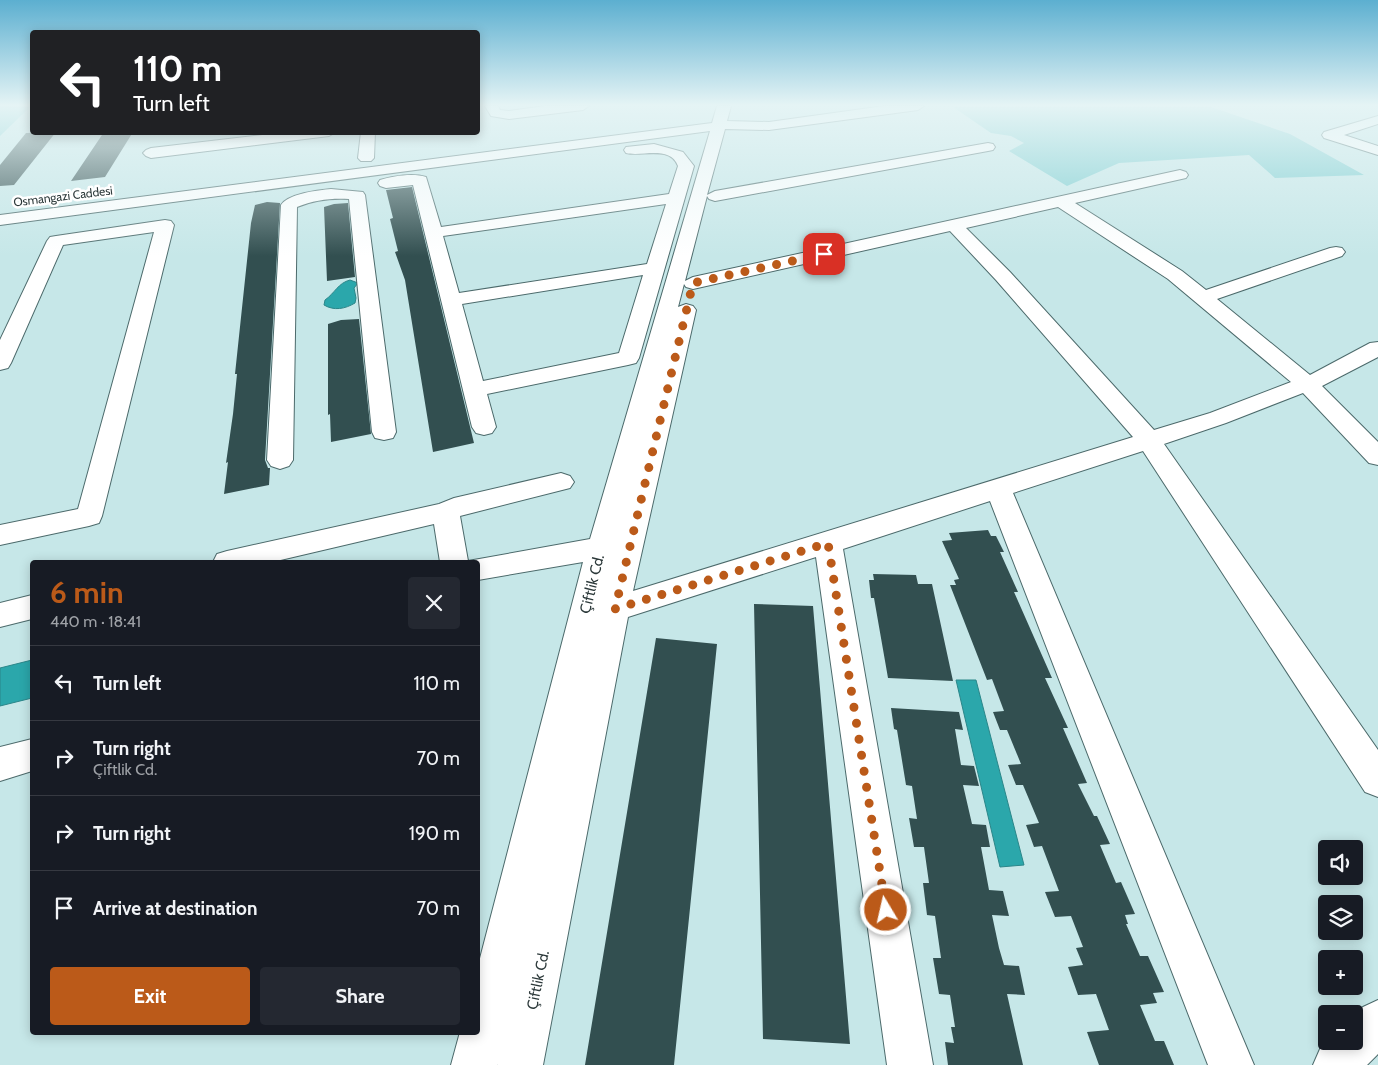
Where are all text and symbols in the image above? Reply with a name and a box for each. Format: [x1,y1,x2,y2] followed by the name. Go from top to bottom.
[133,47,222,90] text: 110 m
[50,50,115,115] icon: left
[133,90,210,117] text: Turn left
[13,182,113,210] street label: Osmangazi Caddesi
[803,233,845,275] pin
[810,240,838,268] icon: arrive
[576,553,608,615] street label: Çiftlik Cd.
[50,574,123,611] text: 6 min
[408,577,460,629] button: close
[50,612,141,631] text: 440 m · 18:41
[50,669,78,697] icon: left
[93,672,161,695] text: Turn left
[413,672,460,695] text: 110 m
[93,737,171,760] text: Turn right
[50,744,78,772] icon: right
[416,747,460,770] text: 70 m
[93,760,157,779] text: Çiftlik Cd.
[50,819,78,847] icon: right
[93,822,171,845] text: Turn right
[409,822,460,845] text: 190 m
[1318,840,1363,1050] map controls
[1318,840,1363,885] button: sound
[859,883,911,935] position arrow
[50,894,78,922] icon: arrive
[1318,895,1363,940] button: layers
[93,897,257,920] text: Arrive at destination
[416,897,460,920] text: 70 m
[523,949,553,1011] street label: Çiftlik Cd.
[1318,950,1363,995] button: +
[50,967,250,1025] button: Exit
[260,967,460,1025] button: Share
[1318,1005,1363,1050] button: −

